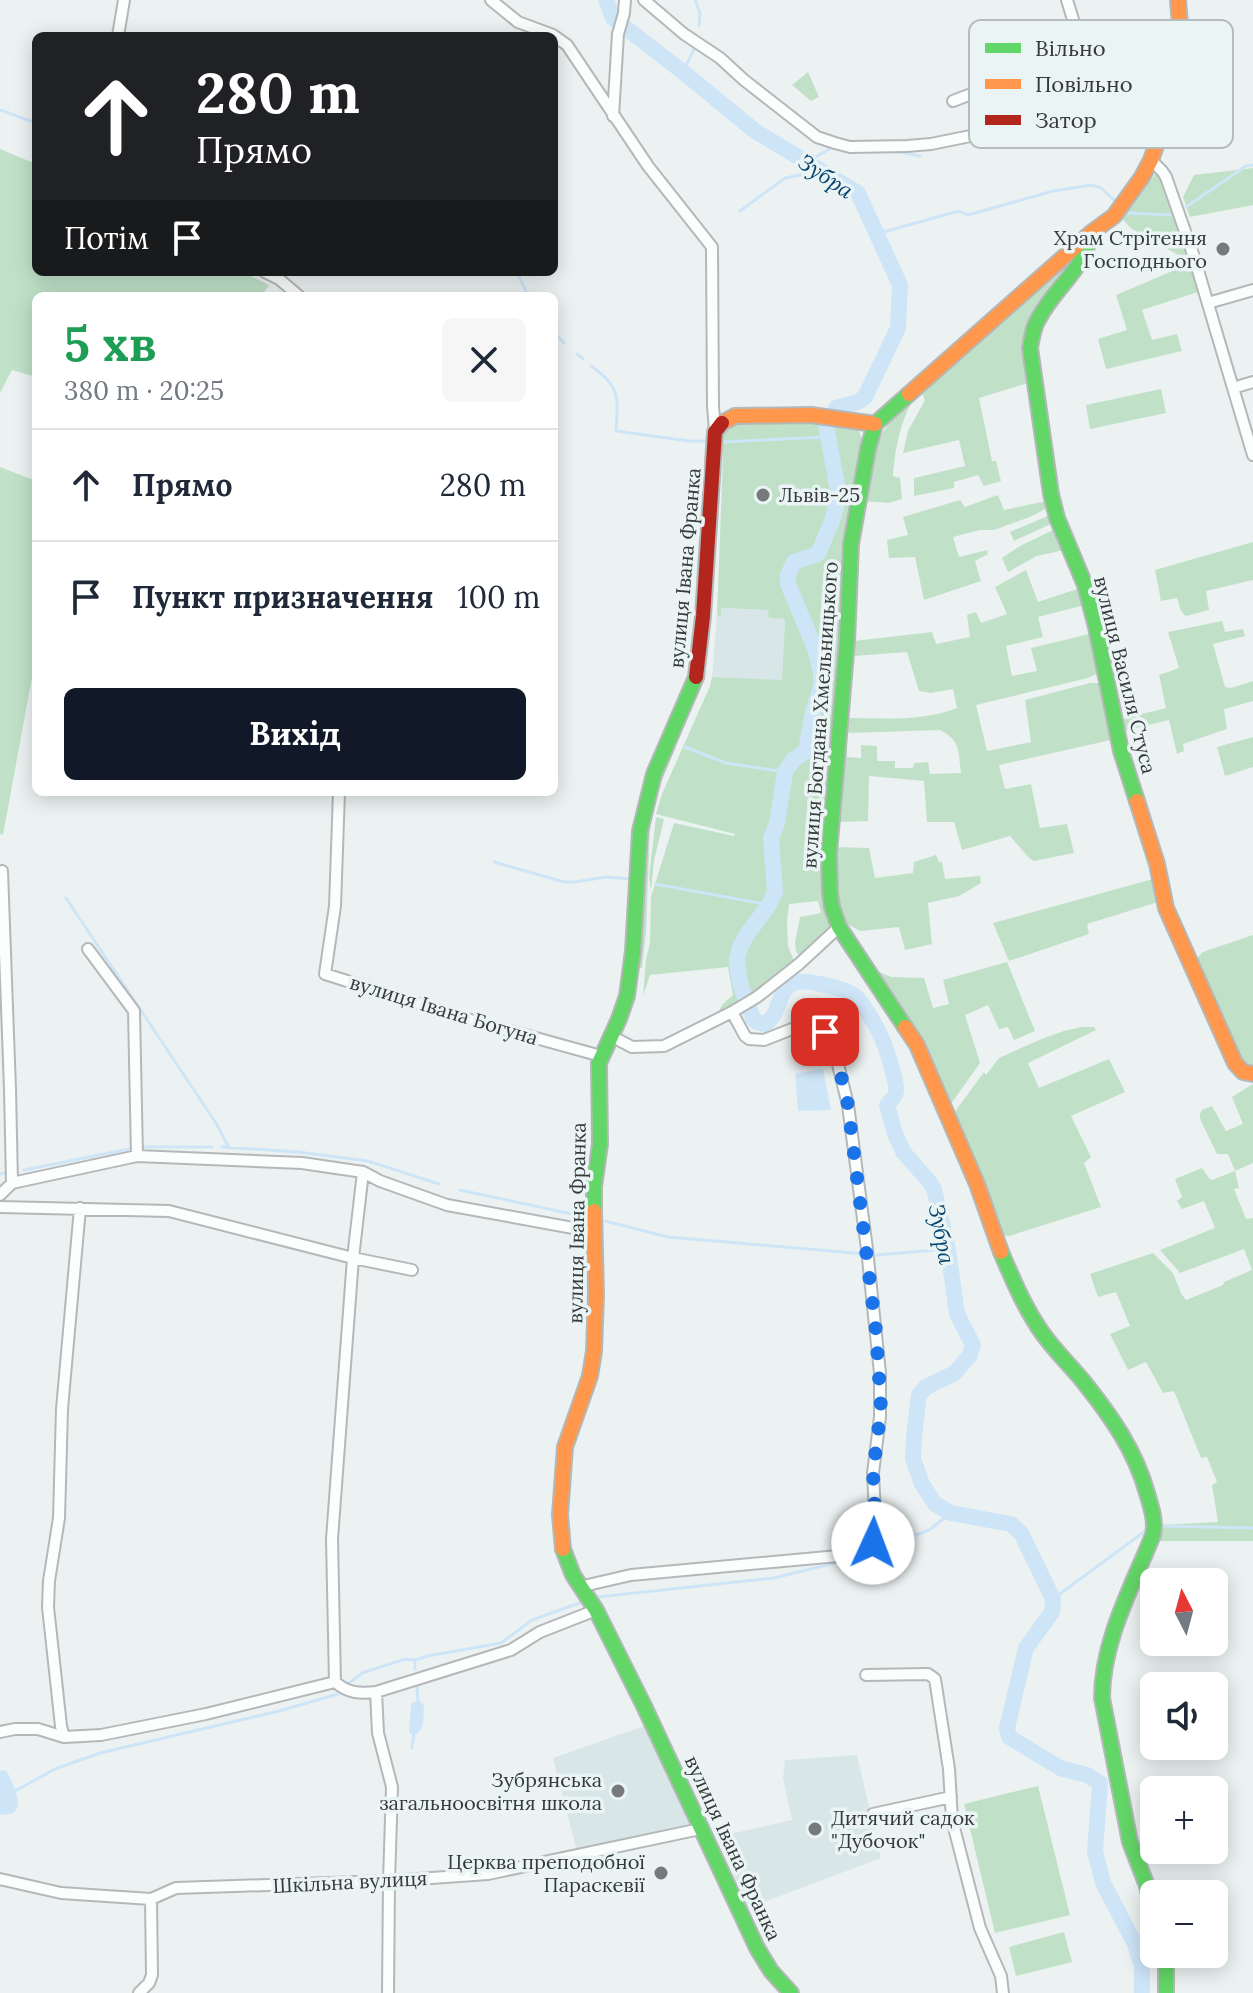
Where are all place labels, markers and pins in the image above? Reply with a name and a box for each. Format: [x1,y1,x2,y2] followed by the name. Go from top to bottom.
[1054,225,1207,273] place label: Храм Стрітення Господнього
[1214,240,1232,258] marker: Храм Стрітення Господнього
[779,482,860,507] place label: Львів-25
[754,486,772,504] marker: Львів-25
[791,998,859,1066] pin
[379,1767,602,1815] place label: Зубрянська загальноосвітня школа
[609,1782,627,1800] marker: Зубрянська загальноосвітня школа
[831,1805,975,1853] place label: Дитячий садок "Дубочок"
[806,1820,824,1838] marker: Дитячий садок "Дубочок"
[447,1849,645,1897] place label: Церква преподобної Параскевії
[652,1864,670,1882] marker: Церква преподобної Параскевії

